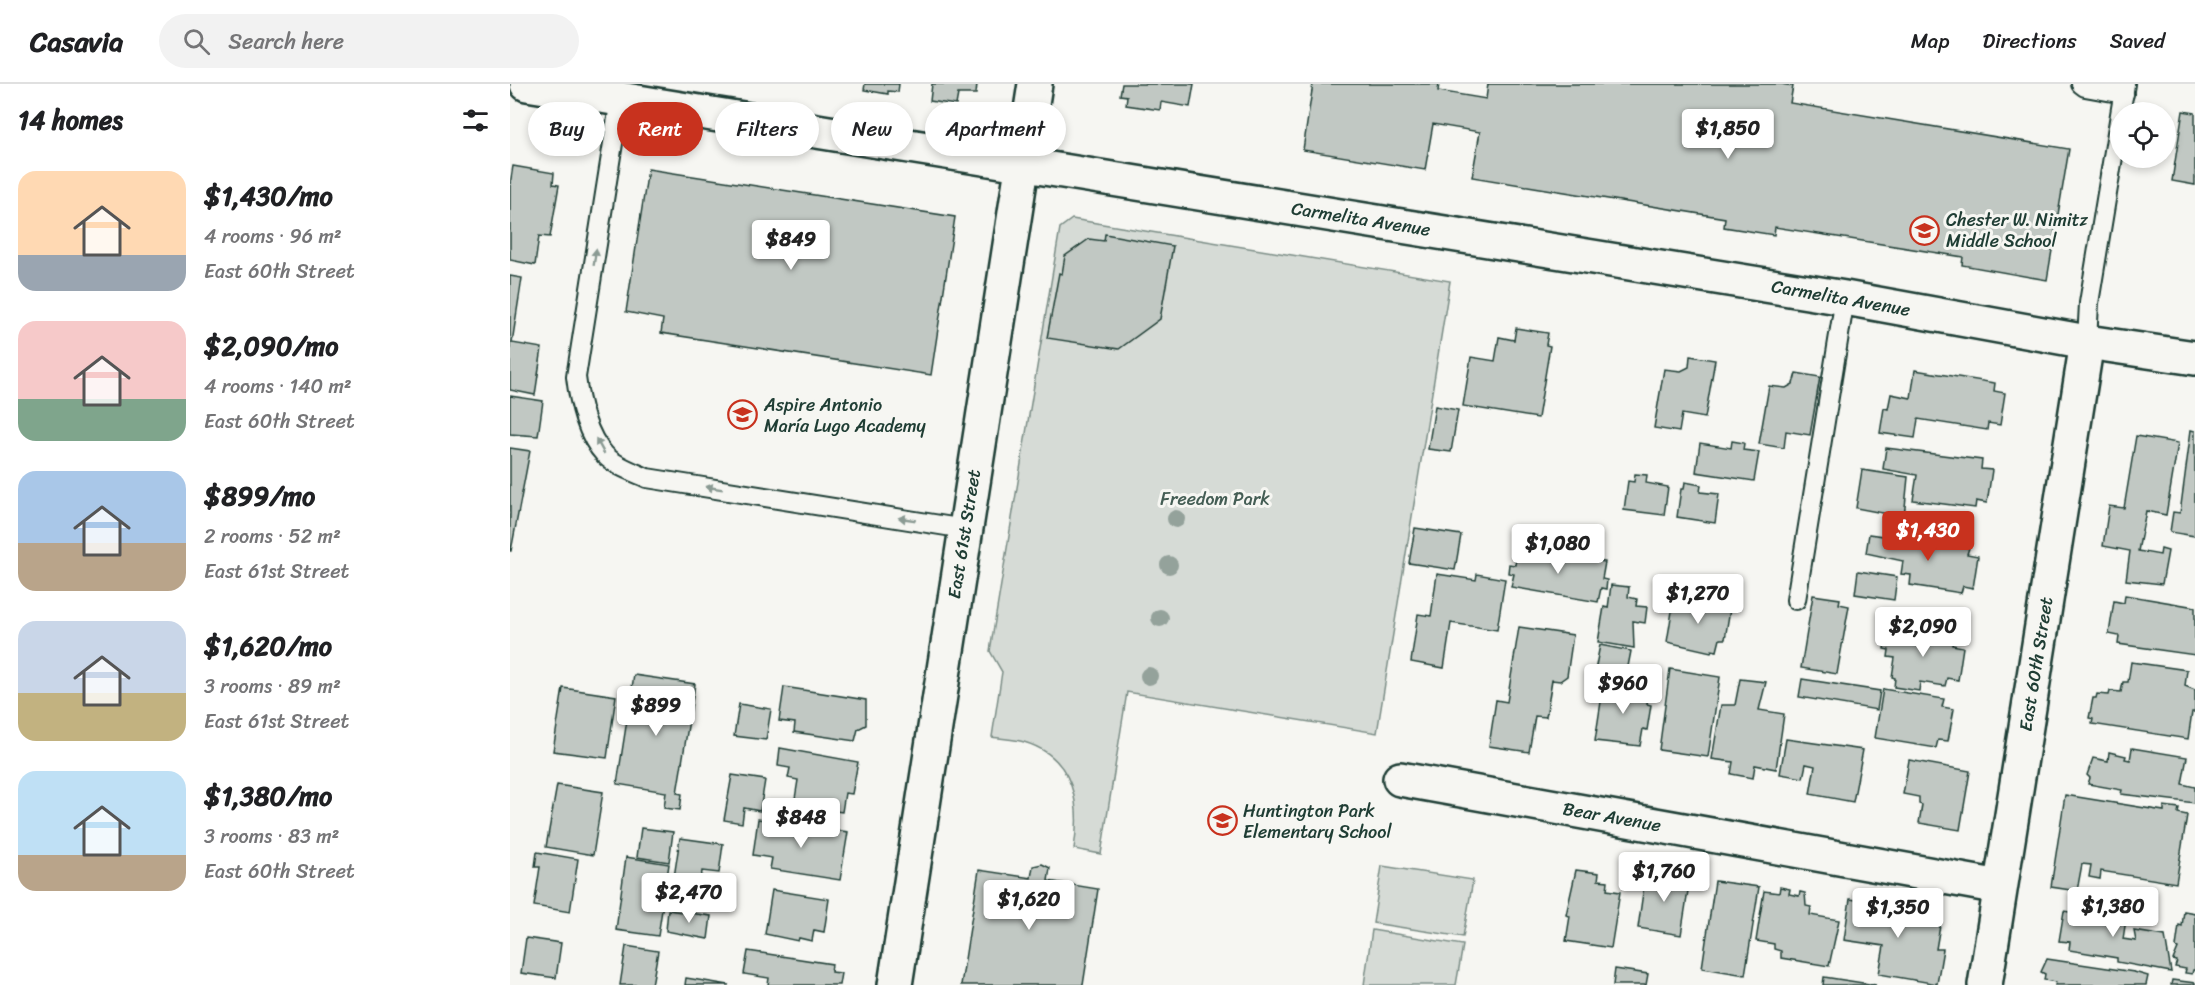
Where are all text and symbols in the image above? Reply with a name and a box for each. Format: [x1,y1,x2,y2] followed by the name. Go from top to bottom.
[159,14,579,68] search box
[30,17,123,66] text: Casavia
[228,22,344,61] text: Search here
[1911,22,1949,60] text: Map
[1982,22,2077,60] text: Directions
[2110,22,2165,60] text: Saved
[180,25,213,58] icon: search
[18,97,123,143] text: 14 homes
[528,102,605,156] chip: Buy
[617,102,703,156] chip: Rent
[715,102,819,156] chip: Filters
[831,102,913,156] chip: New
[925,102,1066,156] chip: Apartment
[2110,102,2176,168] map controls
[2110,102,2176,168] button: locate
[459,104,492,137] icon: filters
[1679,109,1777,160] pin: $1,850
[1696,111,1760,146] text: $1,850
[204,173,333,219] text: $1,430/mo
[1289,192,1433,246] street label: Carmelita Avenue
[66,195,138,267] icon: home
[1946,204,2089,257] place label: Chester W. Nimitz Middle School
[1909,214,1941,246] school or university icon: Chester W. Nimitz Middle School
[204,219,342,254] text: 4 rooms · 96 m²
[755,220,827,271] pin: $849
[766,222,816,257] text: $849
[591,248,600,267] one-way arrow
[204,254,355,289] text: East 60th Street
[1769,270,1913,326] street label: Carmelita Avenue
[204,323,338,369] text: $2,090/mo
[66,345,138,417] icon: home
[204,369,352,404] text: 4 rooms · 140 m²
[763,389,926,442] place label: Aspire Antonio María Lugo Academy
[727,399,759,431] school or university icon: Aspire Antonio María Lugo Academy
[204,404,355,439] text: East 60th Street
[595,437,605,454] one-way arrow
[938,467,990,601] street label: East 61st Street
[204,473,315,519] text: $899/mo
[1160,483,1270,515] park label: Freedom Park
[705,484,724,493] one-way arrow
[66,495,138,567] icon: home
[1879,511,1977,562] pin: $1,430
[1896,513,1960,548] text: $1,430
[897,514,916,523] one-way arrow
[204,519,341,554] text: 2 rooms · 52 m²
[1509,524,1607,575] pin: $1,080
[1526,526,1590,561] text: $1,080
[204,554,349,589] text: East 61st Street
[1649,574,1747,625] pin: $1,270
[1666,576,1730,611] text: $1,270
[2010,594,2062,734] street label: East 60th Street
[1874,607,1972,658] pin: $2,090
[1889,609,1957,644] text: $2,090
[204,623,332,669] text: $1,620/mo
[66,645,138,717] icon: home
[1587,664,1659,715] pin: $960
[1598,666,1648,701] text: $960
[204,669,341,704] text: 3 rooms · 89 m²
[620,686,692,737] pin: $899
[631,688,681,723] text: $899
[204,704,349,739] text: East 61st Street
[204,773,332,819] text: $1,380/mo
[1560,793,1664,841] street label: Bear Avenue
[66,795,138,867] icon: home
[1243,795,1392,848] place label: Huntington Park Elementary School
[765,798,837,849] pin: $848
[776,800,826,835] text: $848
[1206,805,1238,837] school or university icon: Huntington Park Elementary School
[204,819,339,854] text: 3 rooms · 83 m²
[1615,852,1713,903] pin: $1,760
[204,854,355,889] text: East 60th Street
[1633,854,1695,889] text: $1,760
[640,873,738,924] pin: $2,470
[656,875,722,910] text: $2,470
[980,880,1078,931] pin: $1,620
[998,882,1060,917] text: $1,620
[2064,887,2162,938] pin: $1,380
[1849,888,1947,939] pin: $1,350
[2081,889,2145,924] text: $1,380
[1866,890,1930,925] text: $1,350

